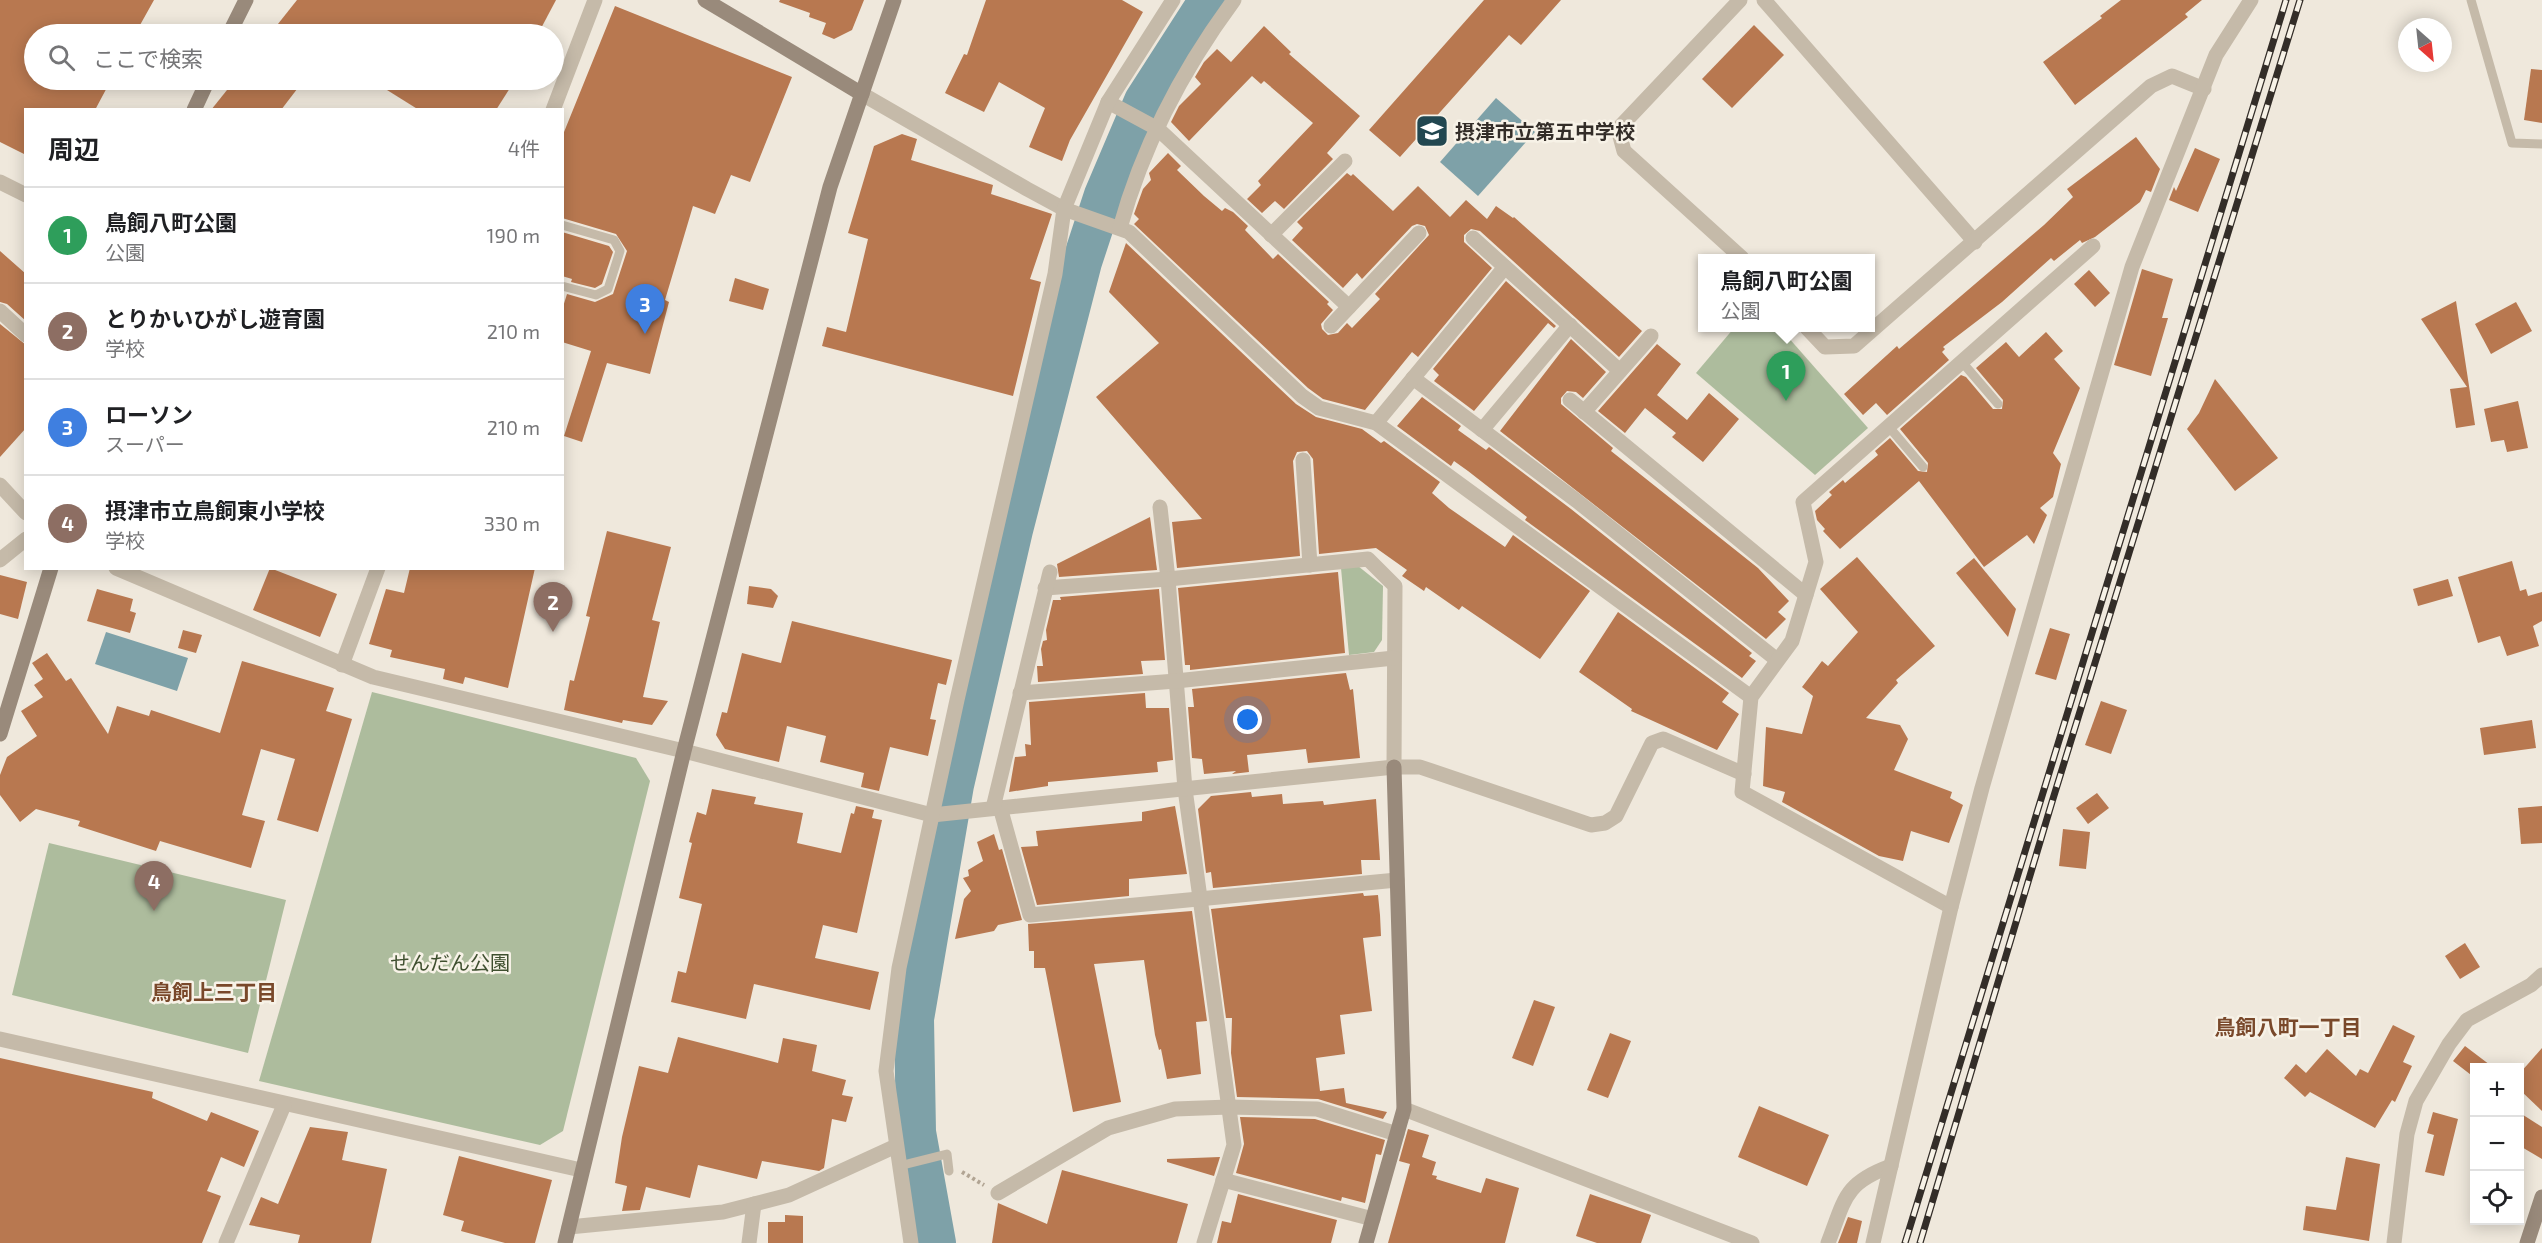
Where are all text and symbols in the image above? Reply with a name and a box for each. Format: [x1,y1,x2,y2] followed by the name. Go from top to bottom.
[2398,18,2452,72] north arrow
[24,24,564,90] search box
[45,41,78,74] icon: search
[93,45,203,71] text: ここで検索
[1414,113,1450,149] school or university icon: 摂津市立第五中学校
[1455,119,1635,143] place label: 摂津市立第五中学校
[48,133,100,164] text: 周辺
[508,136,540,160] text: 4件
[105,209,237,235] text: 鳥飼八町公園
[63,223,72,247] text: 1
[487,223,540,247] text: 190 m
[105,240,145,264] text: 公園
[1698,254,1875,332] popup
[1720,267,1853,293] text: 鳥飼八町公園
[626,284,664,334] pin: 3
[1720,298,1760,322] text: 公園
[105,305,325,331] text: とりかいひがし遊育園
[62,319,73,343] text: 2
[487,319,540,343] text: 210 m
[105,336,145,360] text: 学校
[1766,352,1806,401] pin: 1
[105,401,193,427] text: ローソン
[62,415,73,439] text: 3
[487,415,540,439] text: 210 m
[105,432,185,456] text: スーパー
[105,497,325,523] text: 摂津市立鳥飼東小学校
[61,511,74,535] text: 4
[484,511,540,535] text: 330 m
[105,528,145,552] text: 学校
[534,582,572,632] pin: 2
[1233,705,1262,734] your location
[134,862,174,911] pin: 4
[390,950,510,974] park label: せんだん公園
[151,979,277,1004] district label: 鳥飼上三丁目
[2215,1014,2362,1039] district label: 鳥飼八町一丁目
[2470,1063,2524,1225] map controls
[2470,1063,2524,1117] button: +
[2470,1117,2524,1171] button: −
[2470,1171,2524,1225] button: locate

